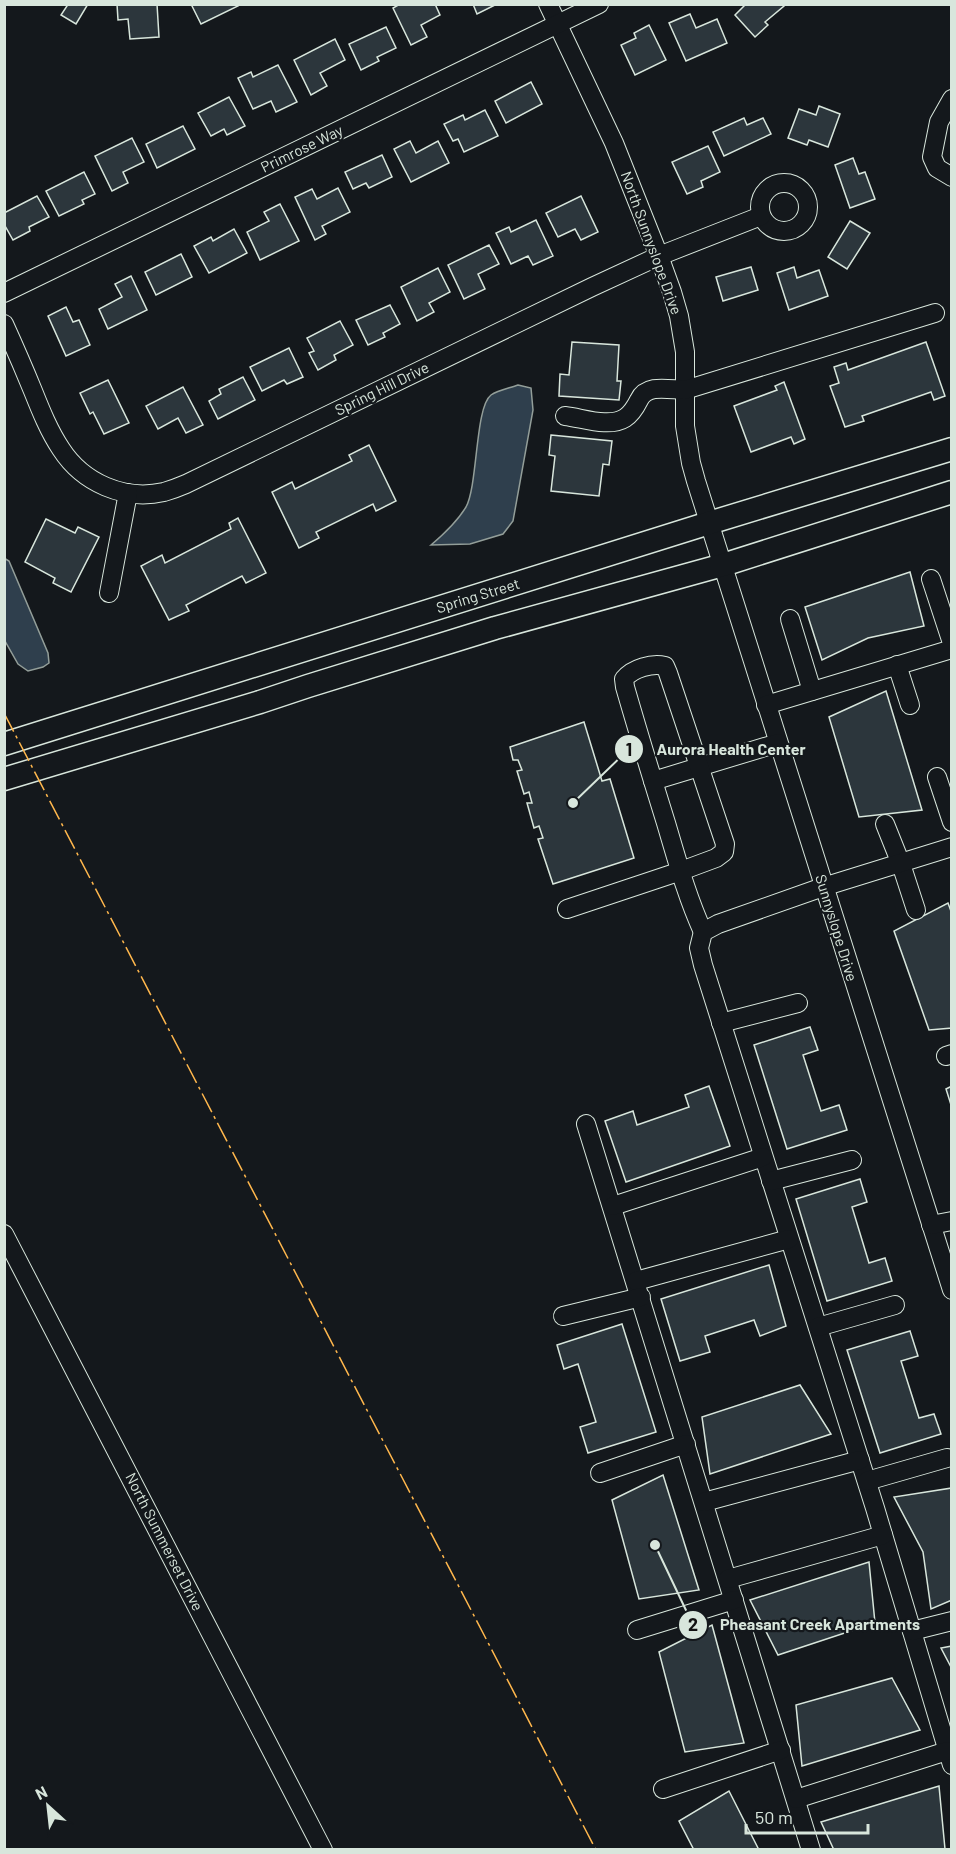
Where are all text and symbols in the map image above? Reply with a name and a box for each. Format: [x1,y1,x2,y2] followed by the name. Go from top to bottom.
[257,120,346,176] street label: Primrose Way
[618,169,686,317] street label: North Sunnyslope Drive
[332,358,432,419] street label: Spring Hill Drive
[434,574,522,616] street label: Spring Street
[614,732,817,766] callout: Aurora Health Center
[626,738,632,760] text: 1
[656,739,806,758] text: Aurora Health Center
[812,872,862,983] street label: Sunnyslope Drive
[122,1470,208,1614] street label: North Summerset Drive
[678,1608,932,1642] callout: Pheasant Creek Apartments
[688,1613,698,1635] text: 2
[720,1614,920,1633] text: Pheasant Creek Apartments
[18,1776,78,1836] north arrow
[32,1781,50,1803] text: N
[746,1797,868,1835] scale bar
[755,1806,793,1828] text: 50 m

